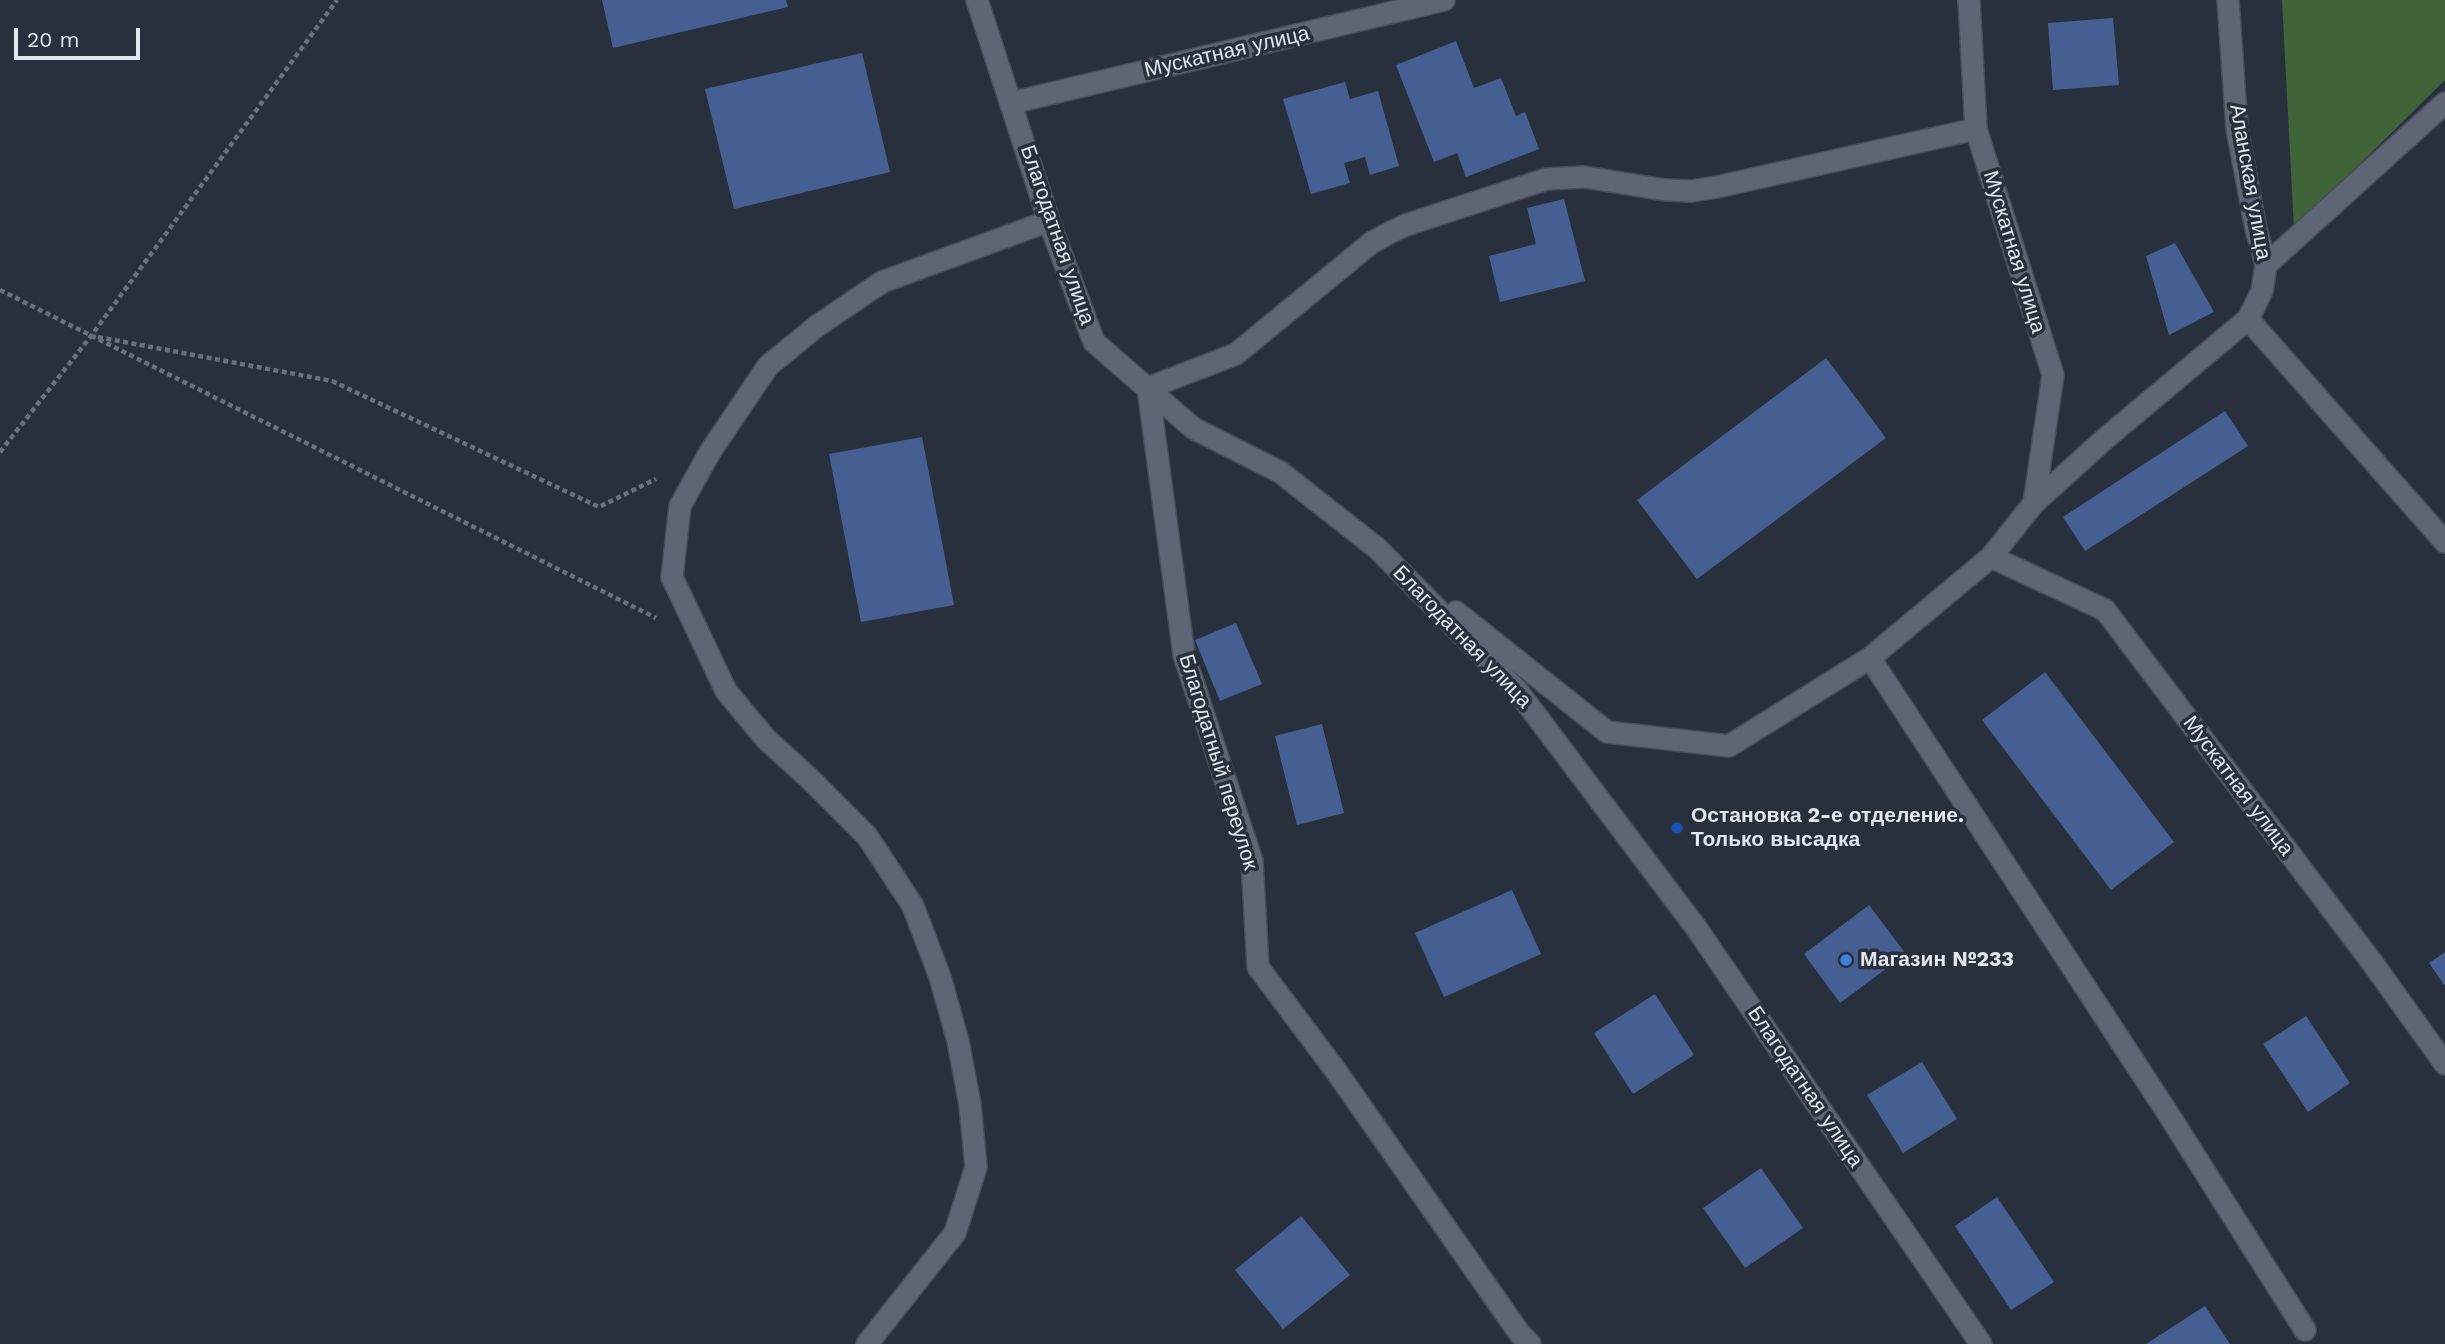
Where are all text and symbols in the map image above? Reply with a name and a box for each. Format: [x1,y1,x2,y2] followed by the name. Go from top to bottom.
[18,14,144,58] scale bar
[1142,21,1312,83] street label: Мускатная улица
[27,27,79,52] text: 20 m
[2224,102,2276,262] street label: Аланская улица
[1014,142,1100,328] street label: Благодатная улица
[1977,168,2051,336] street label: Мускатная улица
[1387,560,1537,714] street label: Благодатная улица
[1173,651,1263,873] street label: Благодатный переулок
[2177,711,2299,861] street label: Мускатная улица
[1691,803,1964,853] place label: Остановка 2-е отделение. Только высадка
[1669,820,1685,836] marker: Остановка 2-е отделение. Только высадка
[1860,947,2014,973] place label: Магазин №233
[1838,952,1854,968] marker: Магазин №233
[1742,1002,1868,1172] street label: Благодатная улица

